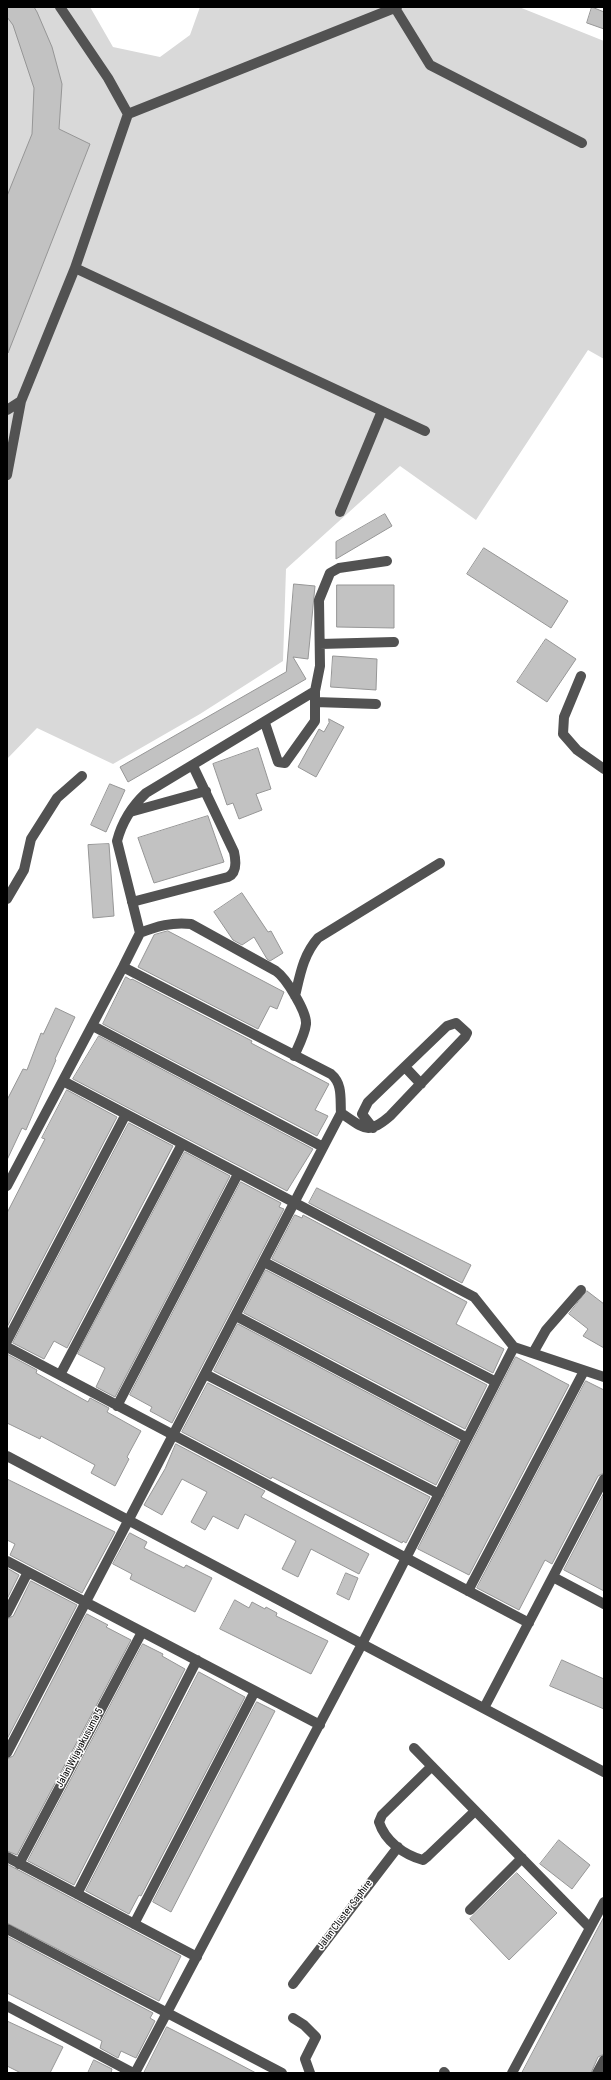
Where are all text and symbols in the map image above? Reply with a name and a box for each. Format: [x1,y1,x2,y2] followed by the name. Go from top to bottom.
[54,1706,106,1790] street label: Jalan Wijayakusuma 5
[315,1878,375,1952] street label: Jalan Cluster Saphire

